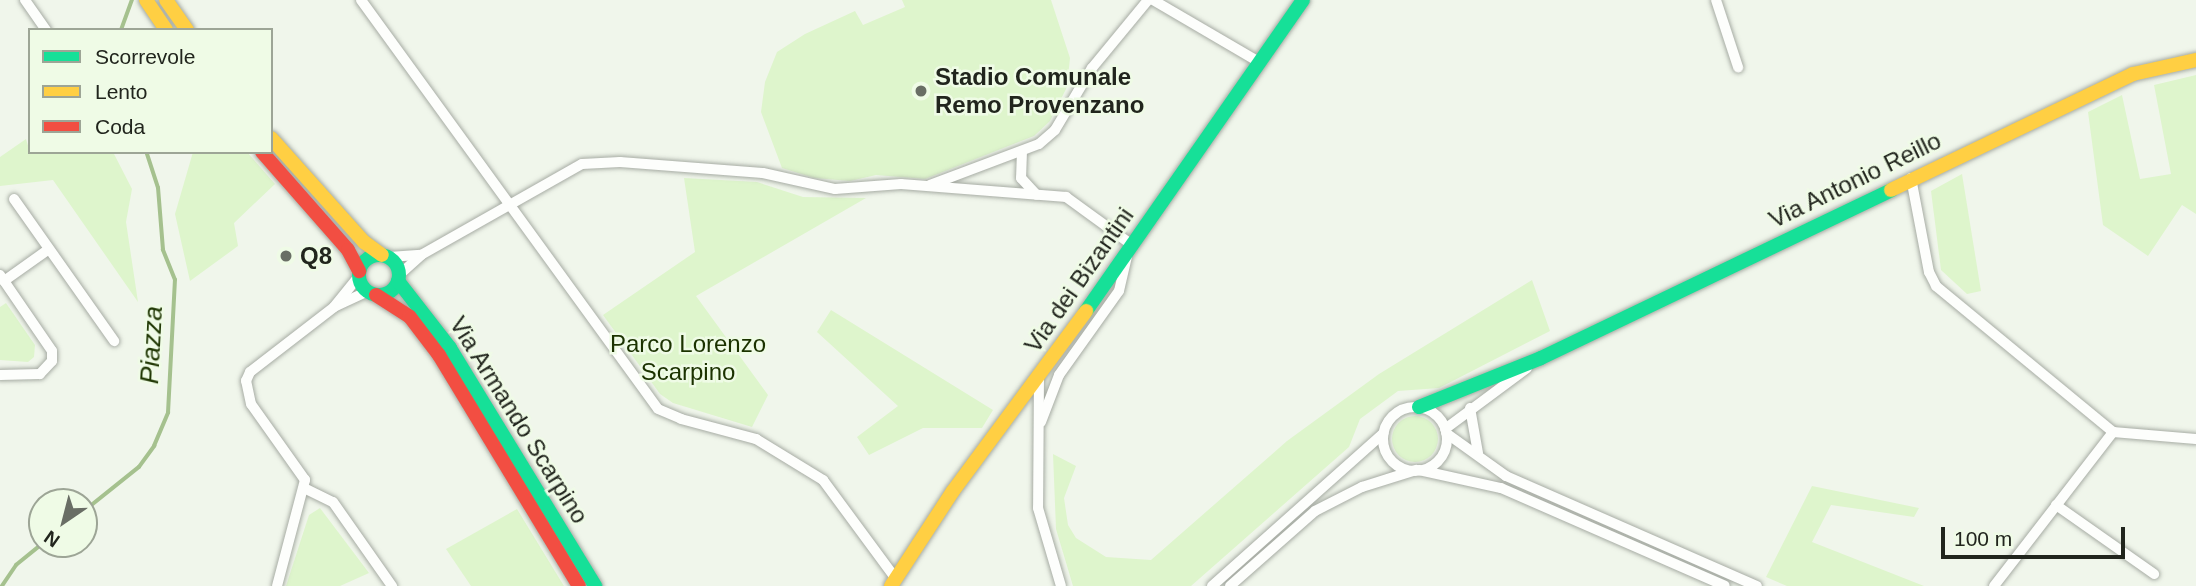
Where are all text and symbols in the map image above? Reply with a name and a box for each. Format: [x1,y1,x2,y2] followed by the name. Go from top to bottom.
[28,28,273,154] legend
[95,45,195,68] text: Scorrevole
[935,63,1144,119] place label: Stadio Comunale Remo Provenzano
[95,80,148,103] text: Lento
[913,83,929,99] marker: Stadio Comunale Remo Provenzano
[95,115,145,138] text: Coda
[1764,126,1946,234] street label: Via Antonio Reillo
[1018,202,1140,358] street label: Via dei Bizantini
[300,242,332,270] place label: Q8
[278,248,294,264] marker: Q8
[134,305,170,385] water label: Piazza
[443,311,595,529] street label: Via Armando Scarpino
[610,330,766,386] park label: Parco Lorenzo Scarpino
[28,488,98,558] north arrow
[1944,512,2128,556] scale bar
[40,526,63,552] text: N
[1954,527,2012,550] text: 100 m

